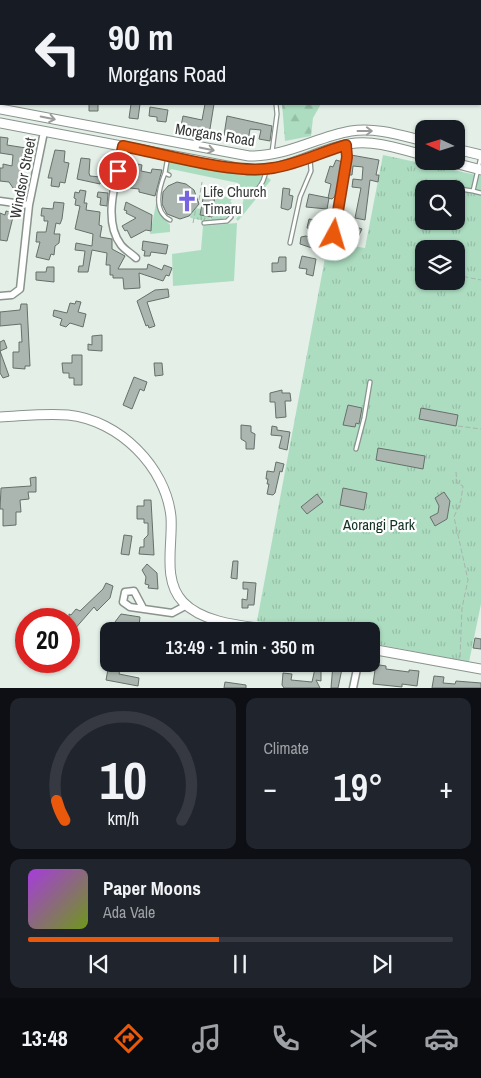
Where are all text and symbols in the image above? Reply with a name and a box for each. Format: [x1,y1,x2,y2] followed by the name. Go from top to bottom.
[108,14,173,61] text: 90 m
[25,20,90,85] icon: left
[108,59,226,89] text: Morgans Road
[39,113,55,123] one-way arrow
[174,118,257,151] street label: Morgans Road
[415,120,465,170] north arrow
[415,120,465,290] map controls
[357,126,373,135] one-way arrow
[4,135,41,220] street label: Windsor Street
[199,145,215,155] one-way arrow
[97,150,139,192] pin
[104,157,132,185] icon: arrive
[415,180,465,230] button: search
[203,181,267,219] place label: Life Church Timaru
[174,188,200,214] church icon: Life Church Timaru
[307,208,359,260] position arrow
[415,240,465,290] button: layers
[342,514,416,535] park label: Aorangi Park
[15,608,80,673] speed limit sign: 20
[165,634,315,660] text: 13:49 · 1 min · 350 m
[264,737,309,759] text: Climate
[99,745,146,815] text: 10
[333,762,383,813] text: 19°
[264,769,277,807] text: −
[440,769,453,807] text: +
[107,807,139,831] text: km/h
[103,875,201,901] text: Paper Moons
[103,901,155,923] text: Ada Vale
[85,950,113,978] icon: previous
[226,950,254,978] icon: pause
[368,950,396,978] icon: next
[111,1021,146,1056] icon: directions
[189,1021,224,1056] icon: music
[268,1021,303,1056] icon: phone
[346,1021,381,1056] icon: climate
[424,1021,459,1056] icon: car
[22,1023,68,1053] text: 13:48

